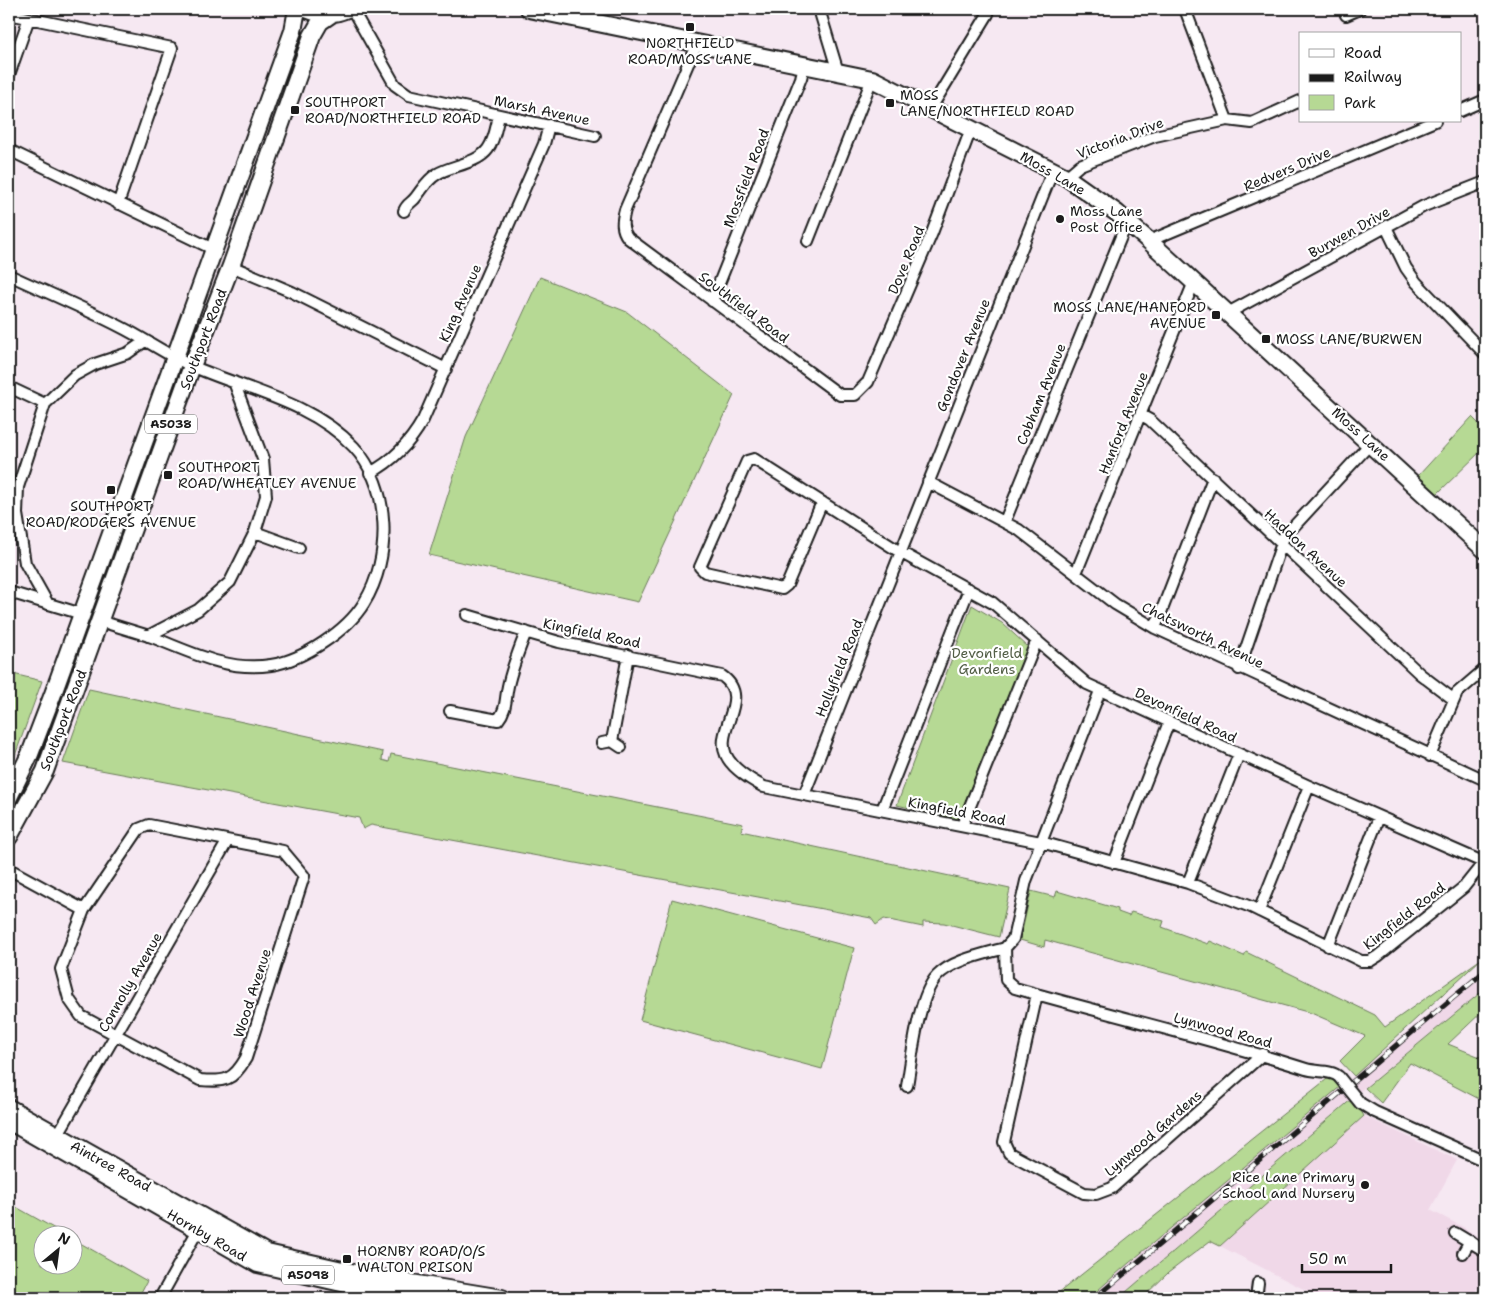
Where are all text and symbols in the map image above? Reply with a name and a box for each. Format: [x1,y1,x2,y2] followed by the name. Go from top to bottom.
[684,21,696,33] marker: NORTHFIELD ROAD/MOSS LANE
[1299,32,1462,122] legend
[628,34,752,68] place label: NORTHFIELD ROAD/MOSS LANE
[1344,43,1382,63] text: Road
[1344,67,1402,87] text: Railway
[900,86,1074,120] place label: MOSS LANE/NORTHFIELD ROAD
[492,91,592,129] street label: Marsh Avenue
[305,93,481,127] place label: SOUTHPORT ROAD/NORTHFIELD ROAD
[1344,93,1376,113] text: Park
[884,97,896,109] marker: MOSS LANE/NORTHFIELD ROAD
[289,104,301,116] marker: SOUTHPORT ROAD/NORTHFIELD ROAD
[1074,113,1166,163] street label: Victoria Drive
[719,126,773,230] street label: Mossfield Road
[1241,143,1333,195] street label: Redvers Drive
[1017,147,1089,199] street label: Moss Lane
[1070,202,1143,236] place label: Moss Lane Post Office
[1305,202,1393,262] street label: Burwen Drive
[1054,213,1066,225] marker: Moss Lane Post Office
[884,223,929,297] street label: Dove Road
[435,261,485,345] street label: King Avenue
[695,267,793,347] street label: Southfield Road
[175,286,231,392] street label: Southport Road
[932,296,994,414] street label: Gondover Avenue
[1053,298,1206,332] place label: MOSS LANE/HANFORD AVENUE
[1210,309,1222,321] marker: MOSS LANE/HANFORD AVENUE
[1276,330,1422,348] place label: MOSS LANE/BURWEN
[1260,333,1272,345] marker: MOSS LANE/BURWEN
[1012,340,1070,448] street label: Cobham Avenue
[1094,369,1152,477] street label: Hanford Avenue
[1328,403,1394,465] street label: Moss Lane
[145,414,197,434] road number: A5038
[178,458,357,492] place label: SOUTHPORT ROAD/WHEATLEY AVENUE
[162,469,174,481] marker: SOUTHPORT ROAD/WHEATLEY AVENUE
[105,484,117,496] marker: SOUTHPORT ROAD/RODGERS AVENUE
[26,497,196,531] place label: SOUTHPORT ROAD/RODGERS AVENUE
[1261,505,1351,591] street label: Haddon Avenue
[1139,598,1267,672] street label: Chatsworth Avenue
[542,614,643,652] street label: Kingfield Road
[811,616,867,720] street label: Hollyfield Road
[952,644,1023,678] park label: Devonfield Gardens
[35,667,91,773] street label: Southport Road
[1132,683,1240,747] street label: Devonfield Road
[907,793,1008,829] street label: Kingfield Road
[1359,878,1449,954] street label: Kingfield Road
[94,929,166,1035] street label: Connolly Avenue
[229,946,275,1040] street label: Wood Avenue
[1172,1008,1274,1052] street label: Lynwood Road
[1101,1086,1205,1180] street label: Lynwood Gardens
[67,1136,155,1196] street label: Aintree Road
[1222,1168,1355,1202] place label: Rice Lane Primary School and Nursery
[1359,1179,1371,1191] marker: Rice Lane Primary School and Nursery
[164,1205,250,1265] street label: Hornby Road
[32,1224,82,1274] north arrow
[55,1228,74,1249] text: N
[357,1242,485,1276] place label: HORNBY ROAD/O/S WALTON PRISON
[1302,1242,1390,1274] scale bar
[1309,1249,1347,1269] text: 50 m
[341,1253,353,1265] marker: HORNBY ROAD/O/S WALTON PRISON
[282,1266,334,1284] road number: A5098

